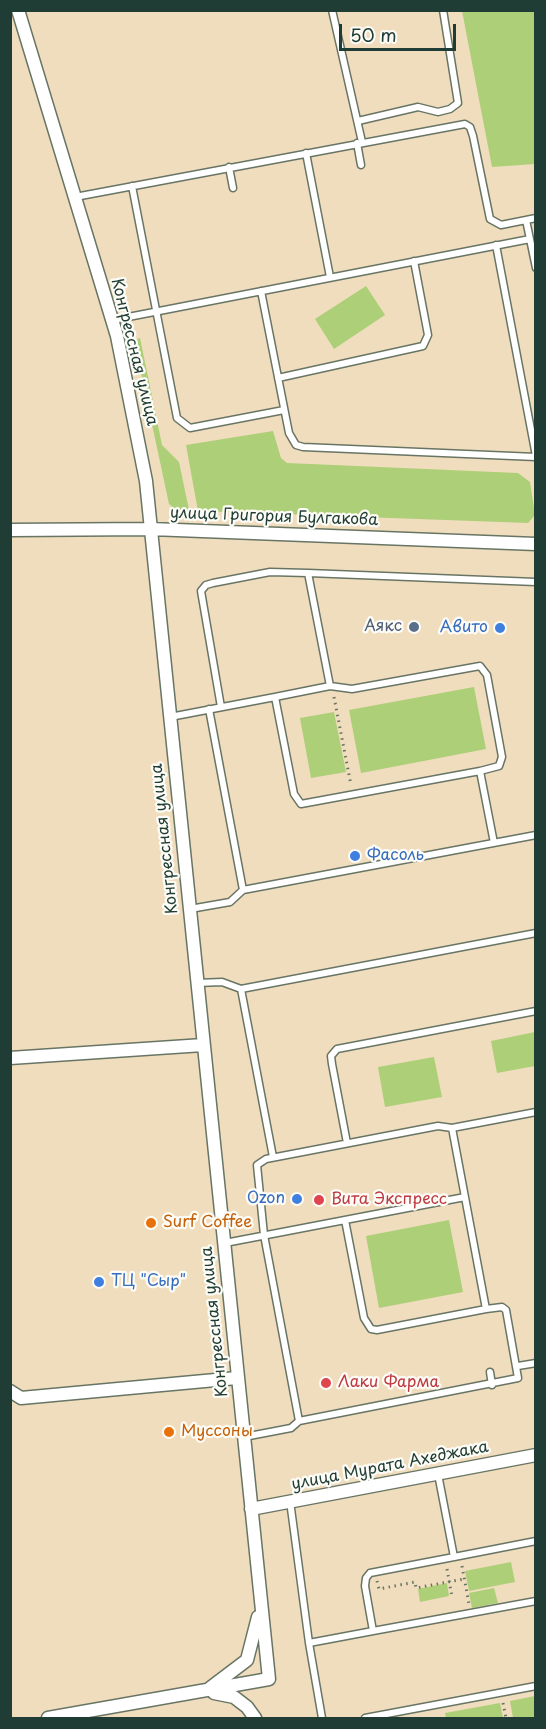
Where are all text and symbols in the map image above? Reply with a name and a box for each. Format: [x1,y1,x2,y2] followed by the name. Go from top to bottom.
[342,12,459,50] scale bar
[350,21,397,48] text: 50 m
[106,276,162,428] street label: Конгрессная улица
[170,504,378,530] street label: улица Григория Булгакова
[364,617,402,637] place label: Аякс
[440,618,488,638] place label: Авито
[407,620,421,634] marker: Аякс
[493,621,507,635] marker: Авито
[148,763,182,915] street label: Конгрессная улица
[367,846,424,866] place label: Фасоль
[348,849,362,863] marker: Фасоль
[247,1189,285,1209] place label: Ozon
[331,1190,447,1210] place label: Вита Экспресс
[290,1192,304,1206] marker: Ozon
[312,1193,326,1207] marker: Вита Экспресс
[163,1213,252,1233] place label: Surf Coffee
[144,1216,158,1230] marker: Surf Coffee
[198,1246,232,1398] street label: Конгрессная улица
[111,1272,186,1292] place label: ТЦ "Сыр"
[92,1275,106,1289] marker: ТЦ "Сыр"
[338,1373,439,1393] place label: Лаки Фарма
[319,1376,333,1390] marker: Лаки Фарма
[181,1422,253,1442] place label: Муссоны
[162,1425,176,1439] marker: Муссоны
[290,1437,490,1495] street label: улица Мурата Ахеджака

